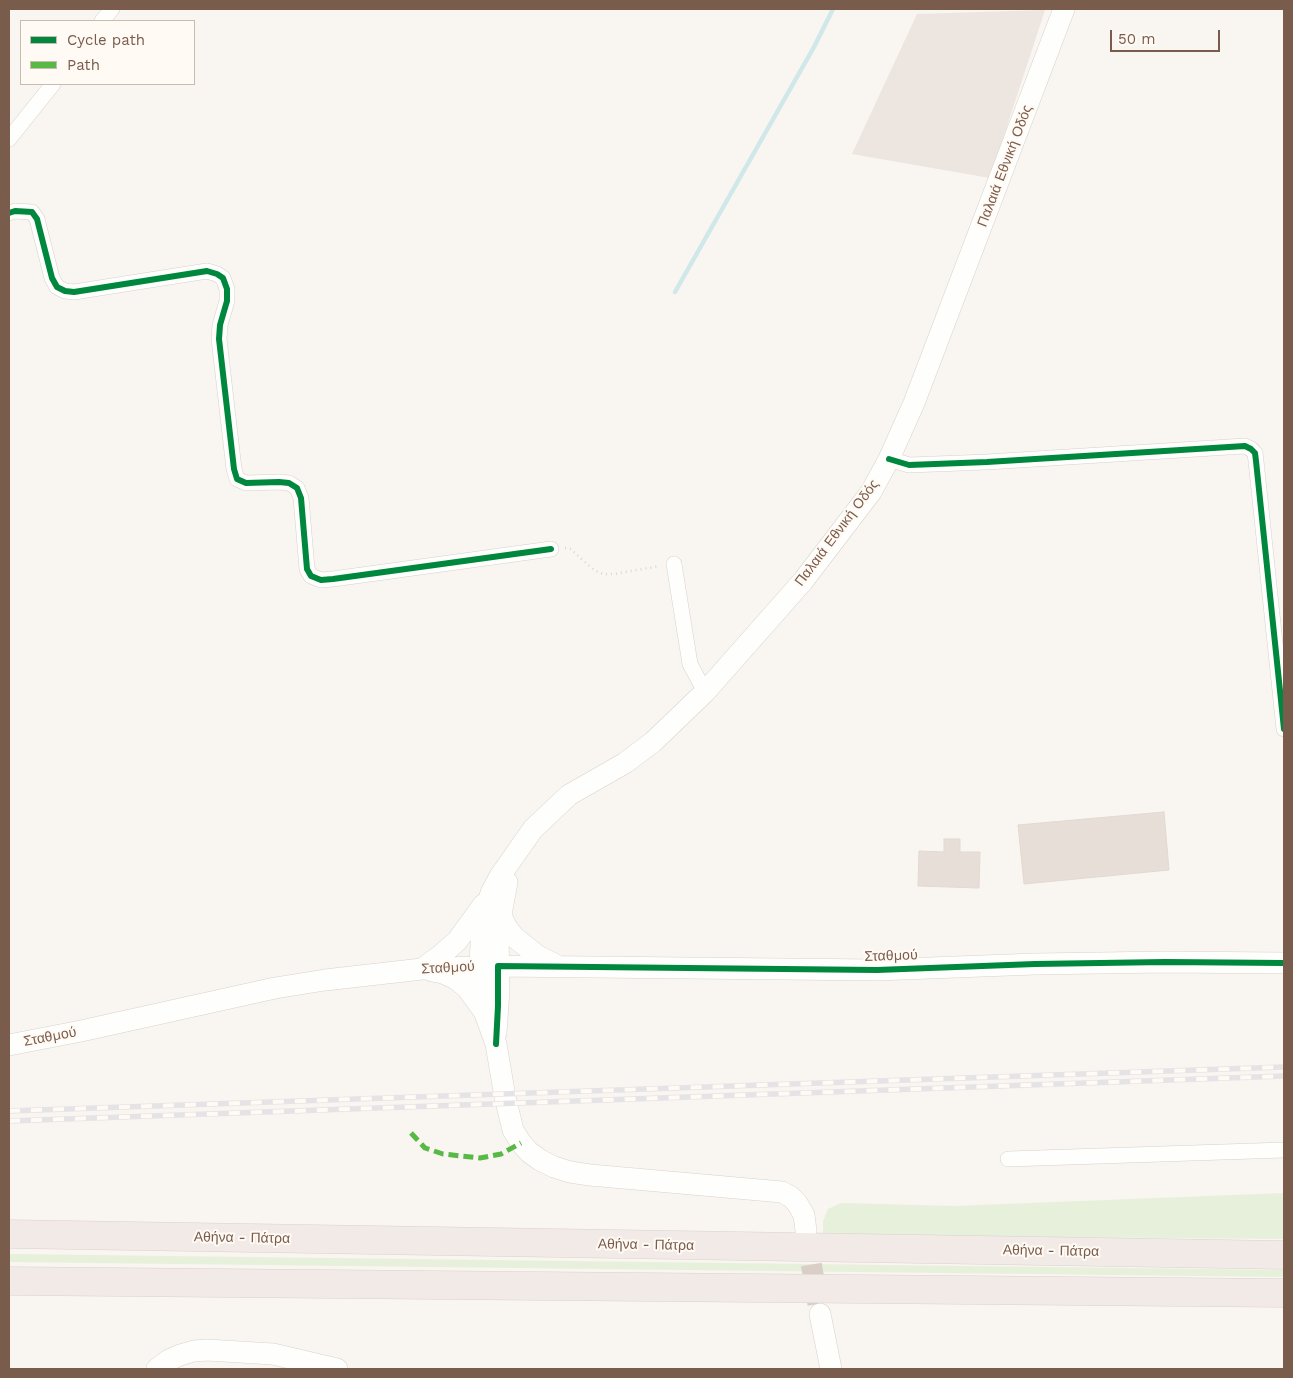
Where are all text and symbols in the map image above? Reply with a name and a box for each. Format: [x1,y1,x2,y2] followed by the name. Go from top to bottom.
[20,20,195,85] legend
[1113,20,1223,52] scale bar
[1118,30,1155,48] text: 50 m
[67,31,145,49] text: Cycle path
[67,56,100,74] text: Path
[974,103,1036,229] street label: Παλαιά Εθνική Οδός
[791,476,883,590] street label: Παλαιά Εθνική Οδός
[864,947,918,965] street label: Σταθμού
[421,958,475,978] street label: Σταθμού
[22,1024,78,1050] street label: Σταθμού
[194,1229,290,1247] street label: Αθήνα - Πάτρα
[598,1236,694,1254] street label: Αθήνα - Πάτρα
[1003,1242,1099,1260] street label: Αθήνα - Πάτρα

